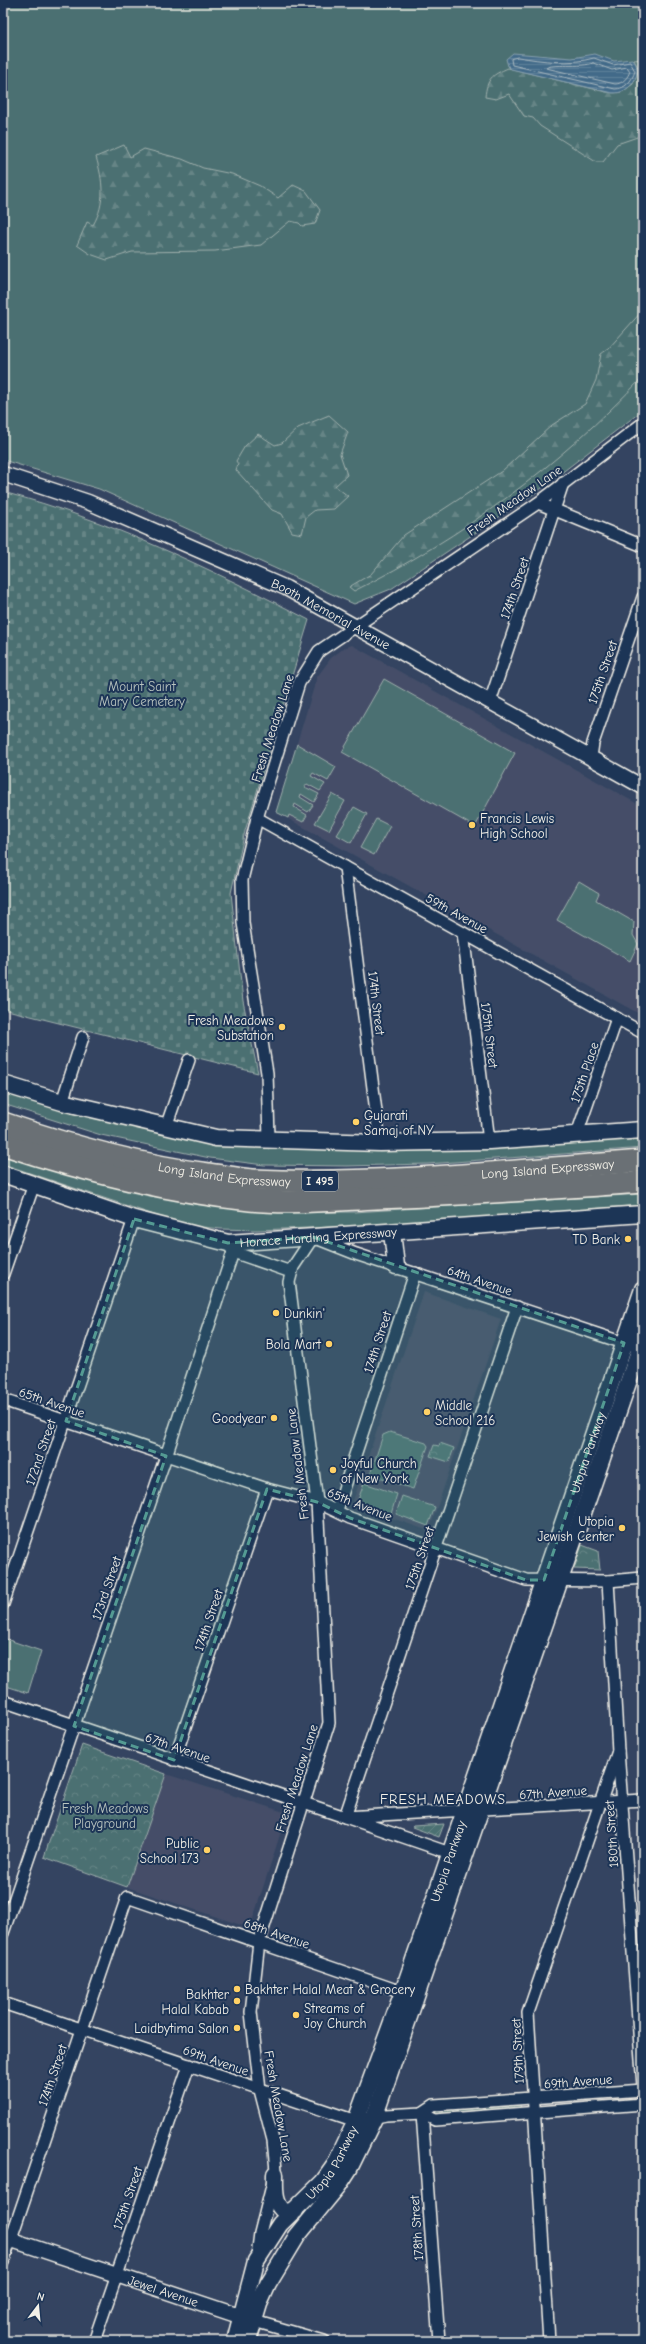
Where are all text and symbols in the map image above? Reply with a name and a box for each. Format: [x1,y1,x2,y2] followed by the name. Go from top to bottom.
[464,462,565,539] street label: Fresh Meadow Lane
[497,554,532,621] street label: 174th Street
[269,576,393,653] street label: Booth Memorial Avenue
[585,637,621,706] street label: 175th Street
[248,672,297,784] street label: Fresh Meadow Lane
[99,679,185,709] park label: Mount Saint Mary Cemetery
[480,811,554,841] place label: Francis Lewis High School
[467,820,477,830] marker: Francis Lewis High School
[423,890,491,937] street label: 59th Avenue
[365,970,388,1037] street label: 174th Street
[478,1001,501,1070] street label: 175th Street
[187,1013,274,1043] place label: Fresh Meadows Substation
[277,1022,287,1032] marker: Fresh Meadows Substation
[567,1039,602,1104] street label: 175th Place
[364,1108,434,1138] place label: Gujarati Samaj of NY
[351,1117,361,1127] marker: Gujarati Samaj of NY
[481,1156,615,1182] street label: Long Island Expressway
[157,1159,291,1189] street label: Long Island Expressway
[302,1171,338,1191] road number: I 495
[239,1224,398,1250] street label: Horace Harding Expressway
[572,1232,621,1247] place label: TD Bank
[623,1234,633,1244] marker: TD Bank
[445,1262,515,1299] street label: 64th Avenue
[284,1306,325,1321] place label: Dunkin'
[271,1308,281,1318] marker: Dunkin'
[360,1308,395,1375] street label: 174th Street
[266,1337,322,1352] place label: Bola Mart
[324,1339,334,1349] marker: Bola Mart
[17,1384,87,1421] street label: 65th Avenue
[435,1398,495,1428] place label: Middle School 216
[283,1407,312,1521] street label: Fresh Meadow Lane
[422,1407,432,1417] marker: Middle School 216
[567,1410,609,1495] street label: Utopia Parkway
[212,1411,267,1426] place label: Goodyear
[269,1413,279,1423] marker: Goodyear
[22,1416,59,1487] street label: 172nd Street
[341,1456,417,1486] place label: Joyful Church of New York
[328,1465,338,1475] marker: Joyful Church of New York
[325,1485,395,1524] street label: 65th Avenue
[537,1514,615,1544] place label: Utopia Jewish Center
[402,1523,438,1592] street label: 175th Street
[617,1523,627,1533] marker: Utopia Jewish Center
[89,1553,125,1622] street label: 173rd Street
[191,1586,226,1653] street label: 174th Street
[272,1722,321,1834] street label: Fresh Meadow Lane
[143,1729,213,1766] street label: 67th Avenue
[519,1783,588,1802] street label: 67th Avenue
[380,1791,506,1808] district label: FRESH MEADOWS
[602,1799,621,1868] street label: 180th Street
[62,1801,148,1831] park label: Fresh Meadows Playground
[427,1818,469,1904] street label: Utopia Parkway
[140,1836,199,1866] place label: Public School 173
[202,1845,212,1855] marker: Public School 173
[242,1915,312,1952] street label: 68th Avenue
[245,1982,415,1997] place label: Bakhter Halal Meat & Grocery
[232,1984,242,1994] marker: Bakhter Halal Meat & Grocery
[162,1987,230,2017] place label: Bakhter Halal Kabab
[232,1996,242,2006] marker: Bakhter Halal Kabab
[304,2001,367,2031] place label: Streams of Joy Church
[291,2010,301,2020] marker: Streams of Joy Church
[508,2016,527,2084] street label: 179th Street
[134,2021,229,2036] place label: Laidbytima Salon
[232,2023,242,2033] marker: Laidbytima Salon
[35,2041,70,2108] street label: 174th Street
[181,2042,251,2079] street label: 69th Avenue
[261,2050,296,2163] street label: Fresh Meadow Lane
[543,2072,613,2091] street label: 69th Avenue
[303,2123,361,2203] street label: Utopia Parkway
[110,2163,146,2232] street label: 175th Street
[407,2193,426,2261] street label: 178th Street
[126,2272,201,2310] street label: Jewel Avenue
[18,2286,58,2326] north arrow
[35,2290,46,2304] text: N

